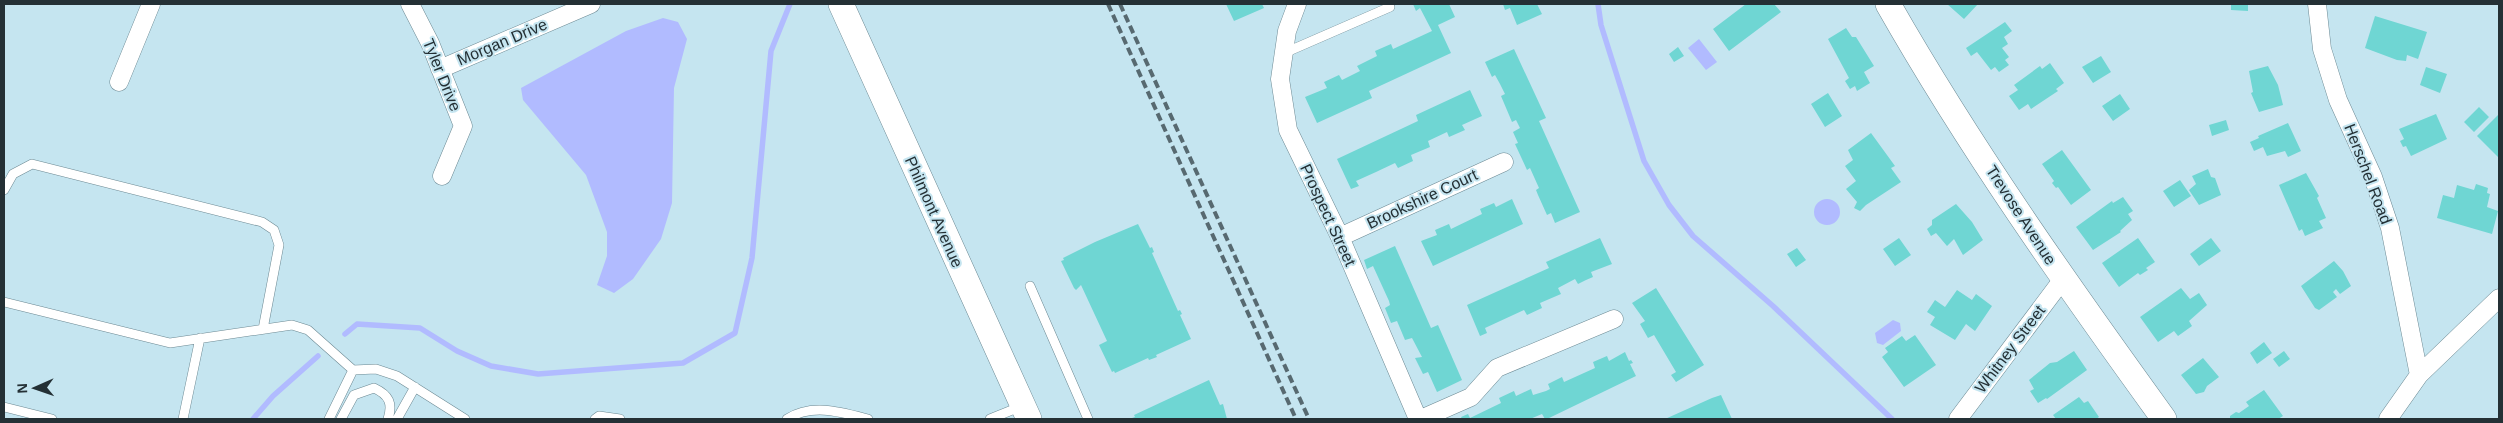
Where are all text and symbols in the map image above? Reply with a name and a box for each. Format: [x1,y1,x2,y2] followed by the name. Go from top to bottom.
[454,15,550,69] street label: Morgan Drive
[420,36,464,114] street label: Tyler Drive
[2341,122,2395,226] street label: Herschel Road
[902,154,966,270] street label: Philmont Avenue
[1297,161,1359,269] street label: Prospect Street
[1983,162,2059,268] street label: Trevose Avenue
[1364,166,1480,232] street label: Brookshire Court
[1972,302,2049,396] street label: Whitney Street
[10,363,60,413] north arrow
[14,383,30,394] text: N

